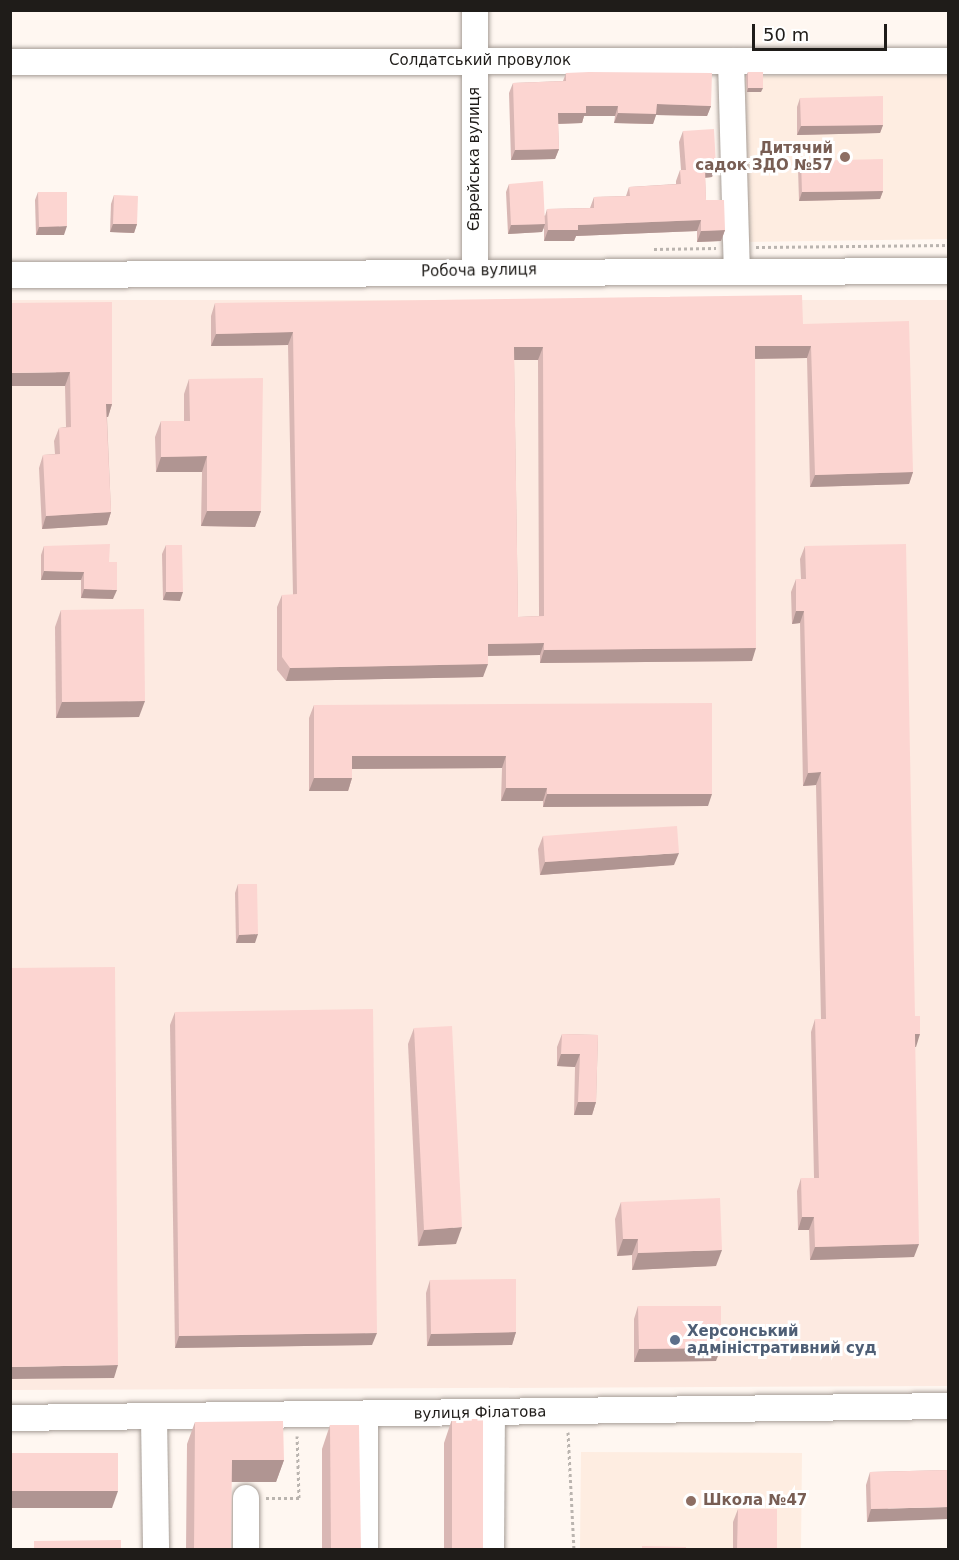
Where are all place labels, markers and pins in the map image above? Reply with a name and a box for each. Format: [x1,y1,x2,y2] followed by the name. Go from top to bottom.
[695,139,833,174] place label: Дитячий садок ЗДО №57
[838,150,852,164] marker: Дитячий садок ЗДО №57
[687,1322,877,1357] place label: Херсонський адміністративний суд
[668,1333,682,1347] marker: Херсонський адміністративний суд
[703,1492,807,1510] place label: Школа №47
[684,1494,698,1508] marker: Школа №47

